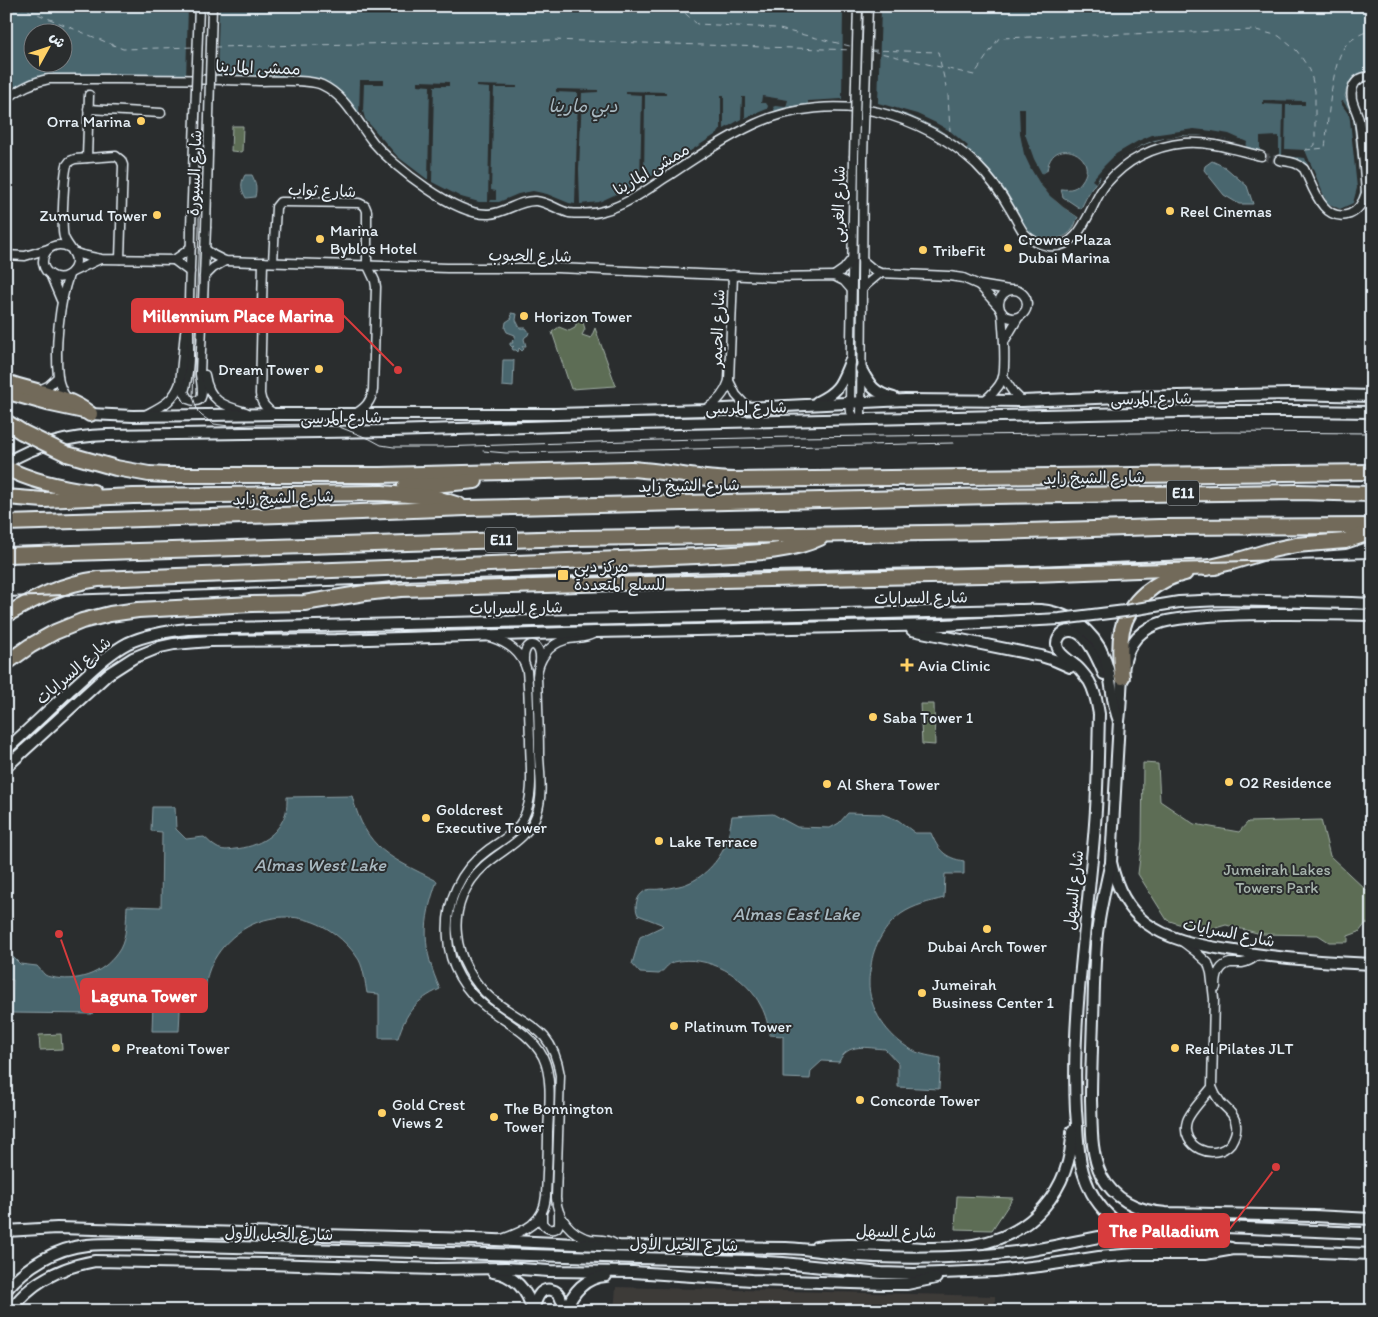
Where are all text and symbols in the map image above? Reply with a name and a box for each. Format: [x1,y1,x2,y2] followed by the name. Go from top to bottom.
[22,22,72,72] north arrow
[46,29,69,51] text: ش
[215,57,301,79] street label: ممشى المارينا
[548,95,618,122] water label: دبي مارينا
[47,112,132,131] place label: Orra Marina
[135,115,147,127] marker: Orra Marina
[184,130,207,216] street label: شارع السيورة
[610,139,693,200] street label: ممشى المارينا
[828,165,851,243] street label: شارع الغربى
[288,180,356,203] street label: شارع ثواب
[1180,202,1272,221] place label: Reel Cinemas
[1164,205,1176,217] marker: Reel Cinemas
[40,206,147,225] place label: Zumurud Tower
[151,209,163,221] marker: Zumurud Tower
[330,221,417,258] place label: Marina Byblos Hotel
[1018,230,1112,267] place label: Crowne Plaza Dubai Marina
[314,233,326,245] marker: Marina Byblos Hotel
[933,241,986,260] place label: TribeFit
[1002,242,1014,254] marker: Crowne Plaza Dubai Marina
[917,244,929,256] marker: TribeFit
[488,245,572,268] street label: شارع الحبوب
[707,289,730,369] street label: شارع الحيمر
[132,299,343,332] callout: Millennium Place Marina
[142,305,334,327] text: Millennium Place Marina
[534,307,632,326] place label: Horizon Tower
[518,310,530,322] marker: Horizon Tower
[218,360,310,379] place label: Dream Tower
[313,363,325,375] marker: Dream Tower
[1110,388,1192,411] street label: شارع المرسى
[705,397,787,420] street label: شارع المرسى
[300,407,382,430] street label: شارع المرسى
[1043,467,1145,490] street label: شارع الشيخ زايد
[638,475,740,498] street label: شارع الشيخ زايد
[1167,480,1199,506] road number: E11
[232,486,334,511] street label: شارع الشيخ زايد
[485,528,517,552] road number: E11
[574,557,665,596] place label: مركز دبي للسلع المتعددة
[556,568,570,582] marker: مركز دبي للسلع المتعددة
[874,587,968,610] street label: شارع السرايات
[469,597,563,620] street label: شارع السرايات
[32,633,116,710] street label: شارع السرايات
[918,656,991,675] place label: Avia Clinic
[900,658,914,672] marker: Avia Clinic
[883,708,974,727] place label: Saba Tower 1
[867,711,879,723] marker: Saba Tower 1
[1239,773,1332,792] place label: O2 Residence
[837,775,940,794] place label: Al Shera Tower
[1223,776,1235,788] marker: O2 Residence
[821,778,833,790] marker: Al Shera Tower
[436,800,548,837] place label: Goldcrest Executive Tower
[420,812,432,824] marker: Goldcrest Executive Tower
[669,832,757,851] place label: Lake Terrace
[653,835,665,847] marker: Lake Terrace
[1060,849,1089,931] street label: شارع السهل
[254,854,387,876] water label: Almas West Lake
[1223,860,1331,897] park label: Jumeirah Lakes Towers Park
[733,903,861,925] water label: Almas East Lake
[1181,914,1277,953] street label: شارع السرايات
[981,923,993,935] marker: Dubai Arch Tower
[927,937,1048,956] place label: Dubai Arch Tower
[932,975,1055,1012] place label: Jumeirah Business Center 1
[81,979,207,1012] callout: Laguna Tower
[91,985,198,1007] text: Laguna Tower
[916,987,928,999] marker: Jumeirah Business Center 1
[684,1017,792,1036] place label: Platinum Tower
[668,1020,680,1032] marker: Platinum Tower
[126,1039,230,1058] place label: Preatoni Tower
[1185,1039,1294,1058] place label: Real Pilates JLT
[110,1042,122,1054] marker: Preatoni Tower
[1169,1042,1181,1054] marker: Real Pilates JLT
[870,1091,981,1110] place label: Concorde Tower
[854,1094,866,1106] marker: Concorde Tower
[392,1095,465,1132] place label: Gold Crest Views 2
[504,1099,613,1136] place label: The Bonnington Tower
[376,1107,388,1119] marker: Gold Crest Views 2
[488,1111,500,1123] marker: The Bonnington Tower
[1099,1214,1229,1247] callout: The Palladium
[1108,1220,1219,1242] text: The Palladium
[856,1221,936,1244] street label: شارع السهل
[225,1222,333,1246] street label: شارع الخيل الأول
[630,1233,738,1257] street label: شارع الخيل الأول

